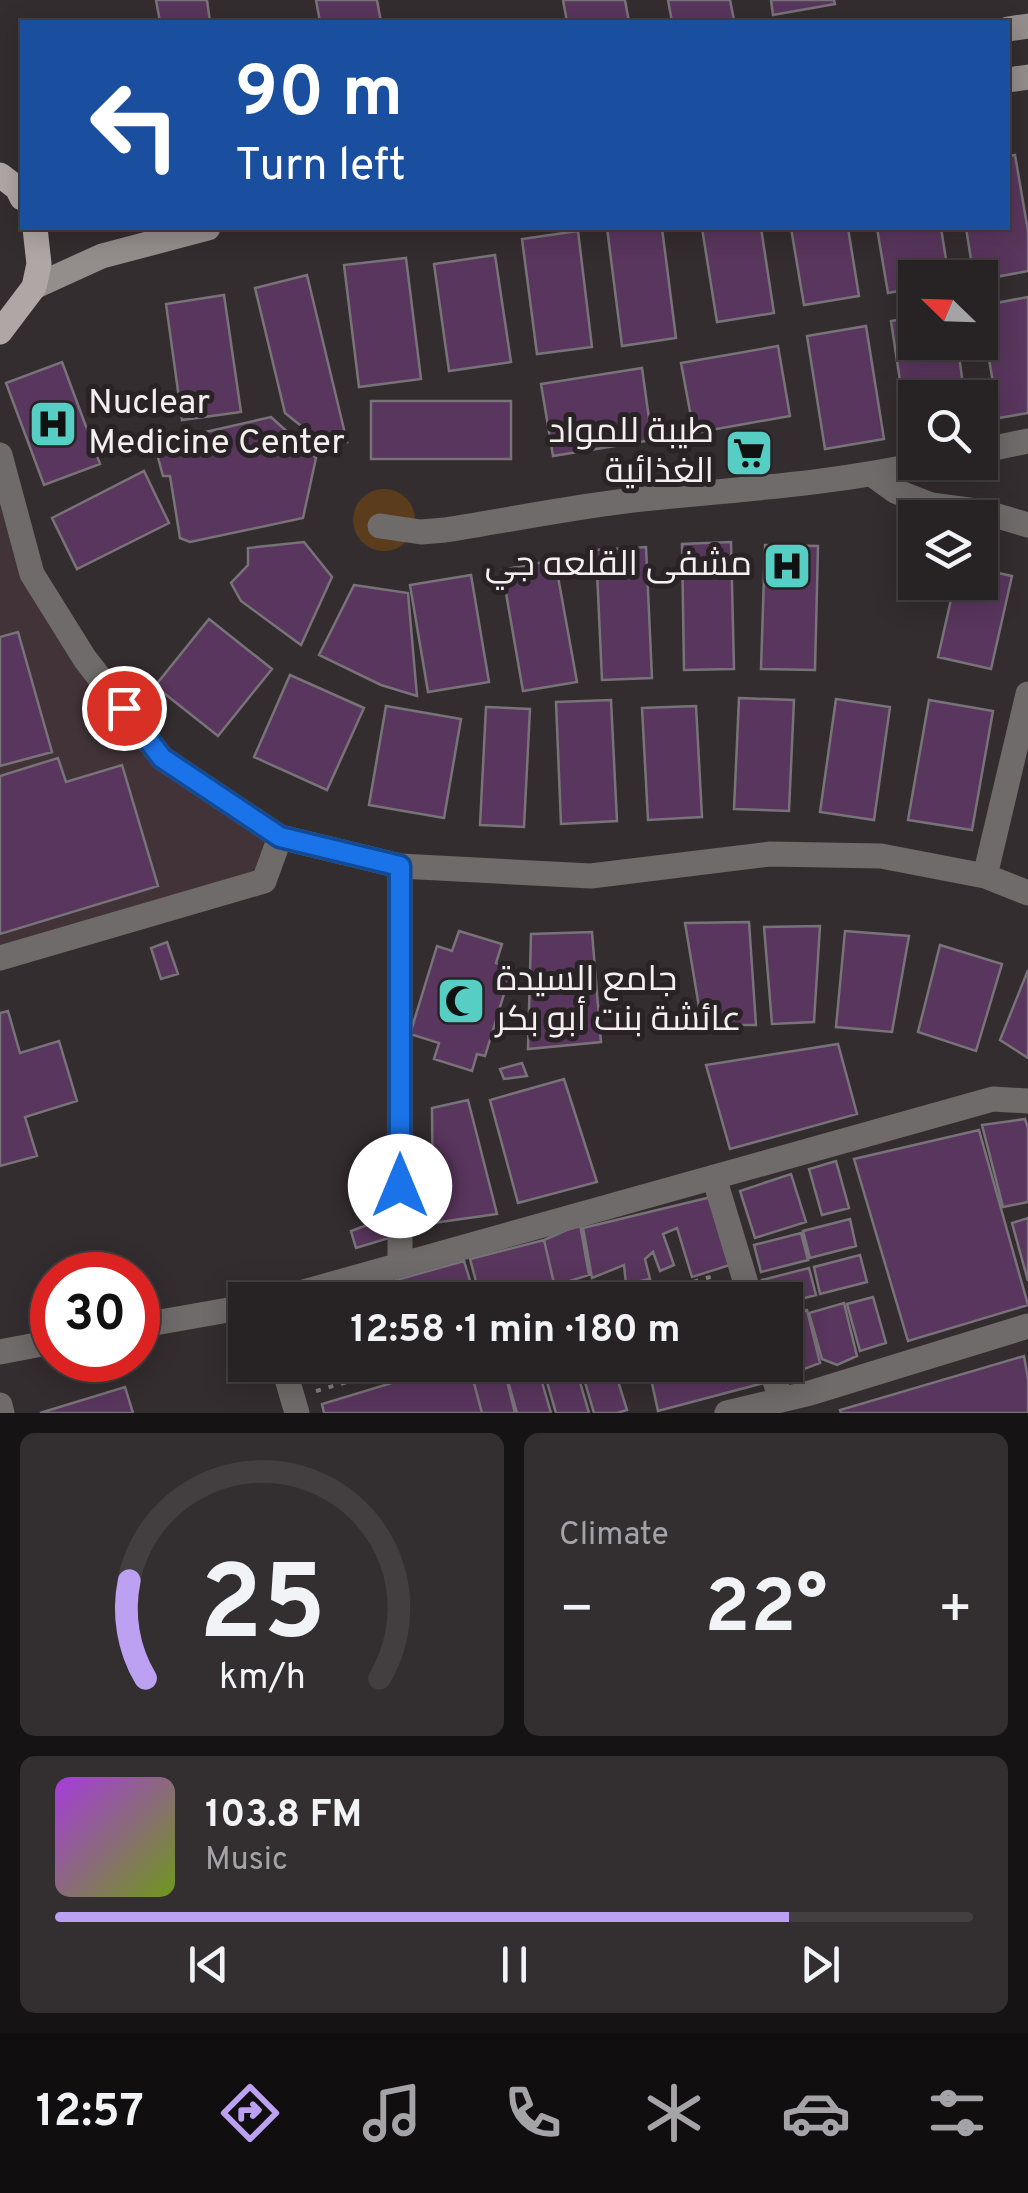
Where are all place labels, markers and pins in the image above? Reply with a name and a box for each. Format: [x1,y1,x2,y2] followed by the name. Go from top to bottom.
[88,382,345,466] place label: Nuclear Medicine Center
[27,398,79,450] hospital icon: Nuclear Medicine Center
[548,411,714,495] place label: طيبة للمواد الغذائية
[723,427,775,479] supermarket icon: طيبة للمواد الغذائية
[761,540,813,592] hospital icon: مشفى القلعه جي
[485,544,752,590] place label: مشفى القلعه جي
[82,666,167,751] pin
[494,959,742,1043] place label: جامع السيدة عائشة بنت أبو بكر
[435,975,487,1027] mosque icon: جامع السيدة عائشة بنت أبو بكر

